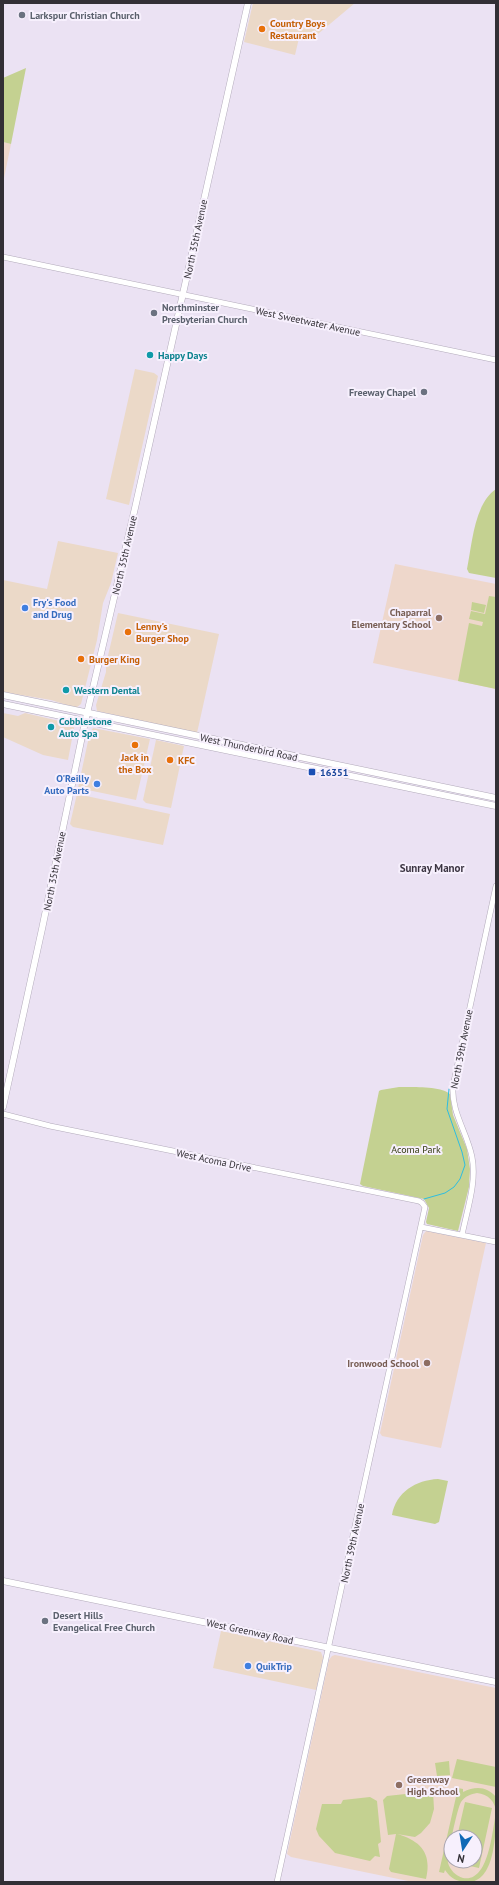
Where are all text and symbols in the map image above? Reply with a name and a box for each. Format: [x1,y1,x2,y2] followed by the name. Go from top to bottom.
[30,9,140,22] place label: Larkspur Christian Church
[17,10,27,20] marker: Larkspur Christian Church
[270,17,326,42] place label: Country Boys Restaurant
[257,24,267,34] marker: Country Boys Restaurant
[181,198,210,280] street label: North 35th Avenue
[162,301,247,326] place label: Northminster Presbyterian Church
[254,304,362,339] street label: West Sweetwater Avenue
[149,308,159,318] marker: Northminster Presbyterian Church
[158,349,208,362] place label: Happy Days
[145,350,155,360] marker: Happy Days
[349,386,416,399] place label: Freeway Chapel
[419,387,429,397] marker: Freeway Chapel
[109,514,140,596] street label: North 35th Avenue
[33,596,76,621] place label: Fry's Food and Drug
[20,603,30,613] marker: Fry's Food and Drug
[352,606,431,631] place label: Chaparral Elementary School
[434,613,444,623] marker: Chaparral Elementary School
[136,620,189,645] place label: Lenny's Burger Shop
[123,627,133,637] marker: Lenny's Burger Shop
[89,653,140,666] place label: Burger King
[76,654,86,664] marker: Burger King
[74,684,140,697] place label: Western Dental
[61,685,71,695] marker: Western Dental
[59,715,112,740] place label: Cobblestone Auto Spa
[46,722,56,732] marker: Cobblestone Auto Spa
[199,731,299,764] street label: West Thunderbird Road
[130,740,140,750] marker: Jack in the Box
[119,751,152,776] place label: Jack in the Box
[178,754,195,767] place label: KFC
[165,755,175,765] marker: KFC
[320,766,348,779] place label: 16351
[307,767,317,777] marker: 16351
[44,772,89,797] place label: O'Reilly Auto Parts
[92,779,102,789] marker: O'Reilly Auto Parts
[40,830,69,912] street label: North 35th Avenue
[400,861,464,875] district label: Sunray Manor
[447,1008,476,1090] street label: North 39th Avenue
[391,1143,441,1156] park label: Acoma Park
[175,1146,253,1175] street label: West Acoma Drive
[347,1357,419,1370] place label: Ironwood School
[422,1358,432,1368] marker: Ironwood School
[338,1502,367,1584] street label: North 39th Avenue
[53,1609,155,1634] place label: Desert Hills Evangelical Free Church
[40,1616,50,1626] marker: Desert Hills Evangelical Free Church
[205,1616,295,1647] street label: West Greenway Road
[256,1660,293,1673] place label: QuikTrip
[243,1661,253,1671] marker: QuikTrip
[407,1773,458,1798] place label: Greenway High School
[394,1780,404,1790] marker: Greenway High School
[443,1829,483,1869] north arrow
[456,1851,466,1866] text: N

